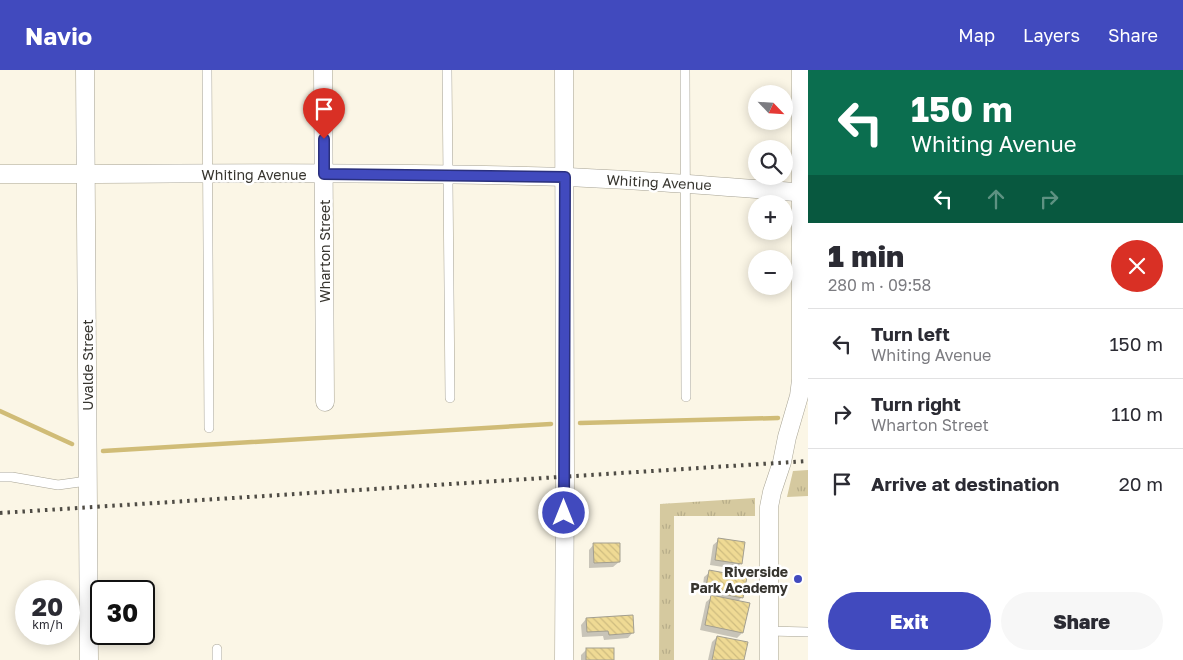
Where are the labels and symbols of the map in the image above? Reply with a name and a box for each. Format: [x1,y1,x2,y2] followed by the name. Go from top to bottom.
[748,85,792,130] north arrow
[303,88,345,139] pin
[201,166,307,183] street label: Whiting Avenue
[606,171,712,193] street label: Whiting Avenue
[316,199,333,303] street label: Wharton Street
[79,319,96,411] street label: Uvalde Street
[537,486,589,538] position arrow
[690,563,789,596] place label: Riverside Park Academy
[792,573,804,585] marker: Riverside Park Academy
[90,580,155,645] speed limit sign: 30

